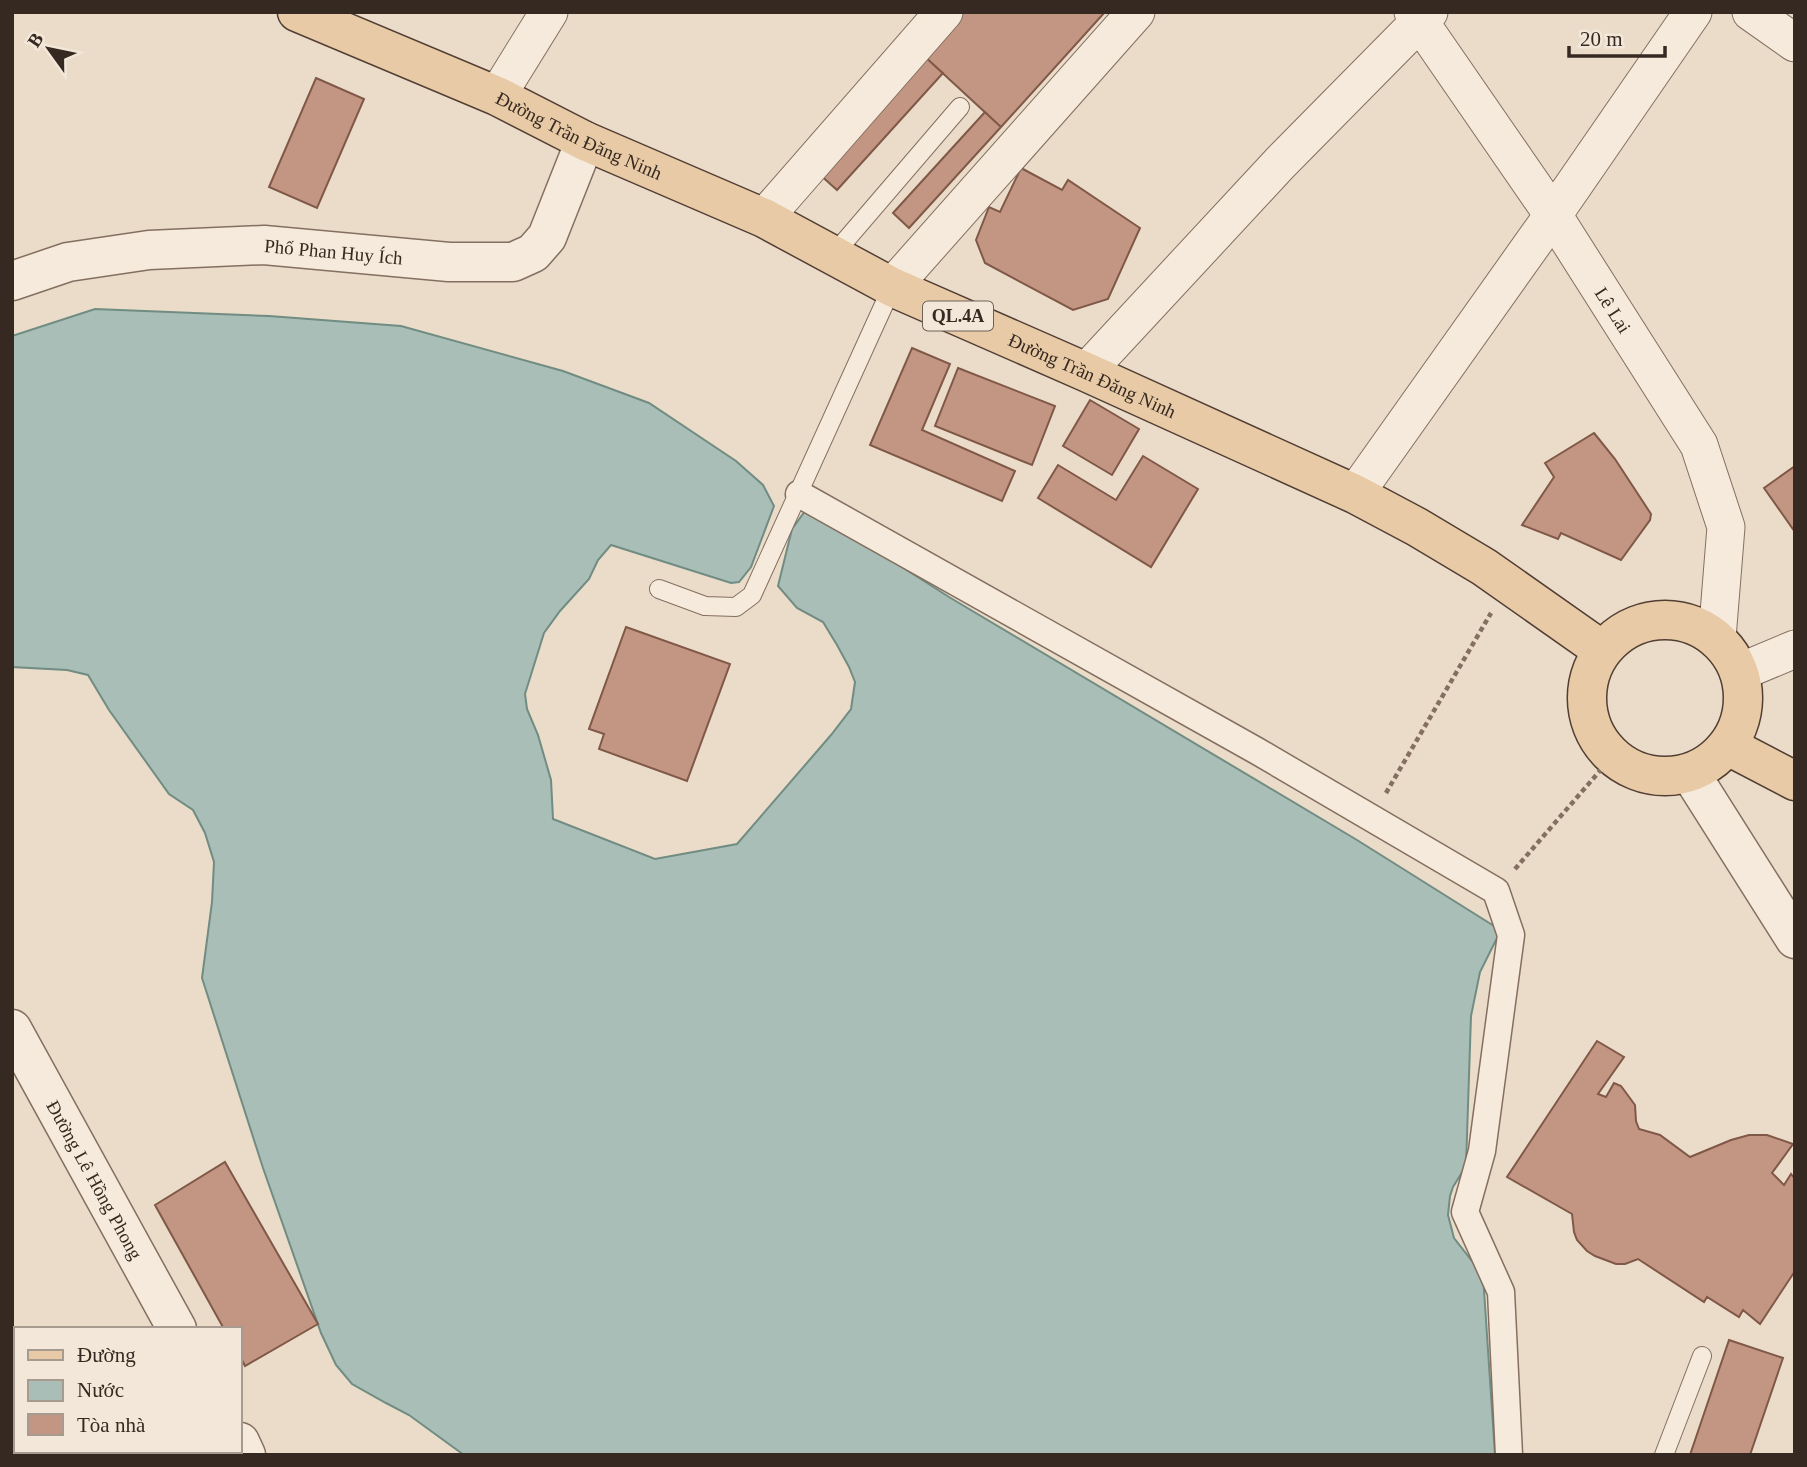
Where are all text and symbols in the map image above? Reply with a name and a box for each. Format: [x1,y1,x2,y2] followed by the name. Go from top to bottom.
[14,14,84,84] north arrow
[1569,14,1665,58] scale bar
[1580,27,1623,51] text: 20 m
[23,29,48,51] text: B
[492,87,666,184] street label: Đường Trần Đăng Ninh
[263,235,404,269] street label: Phố Phan Huy Ích
[1591,283,1635,337] street label: Lê Lai
[923,302,993,330] road number: QL.4A
[1005,329,1180,423] street label: Đường Trần Đăng Ninh
[42,1097,147,1264] street label: Đường Lê Hồng Phong
[14,1327,242,1453] legend
[77,1343,136,1367] text: Đường
[77,1378,124,1402] text: Nước
[77,1413,146,1437] text: Tòa nhà

